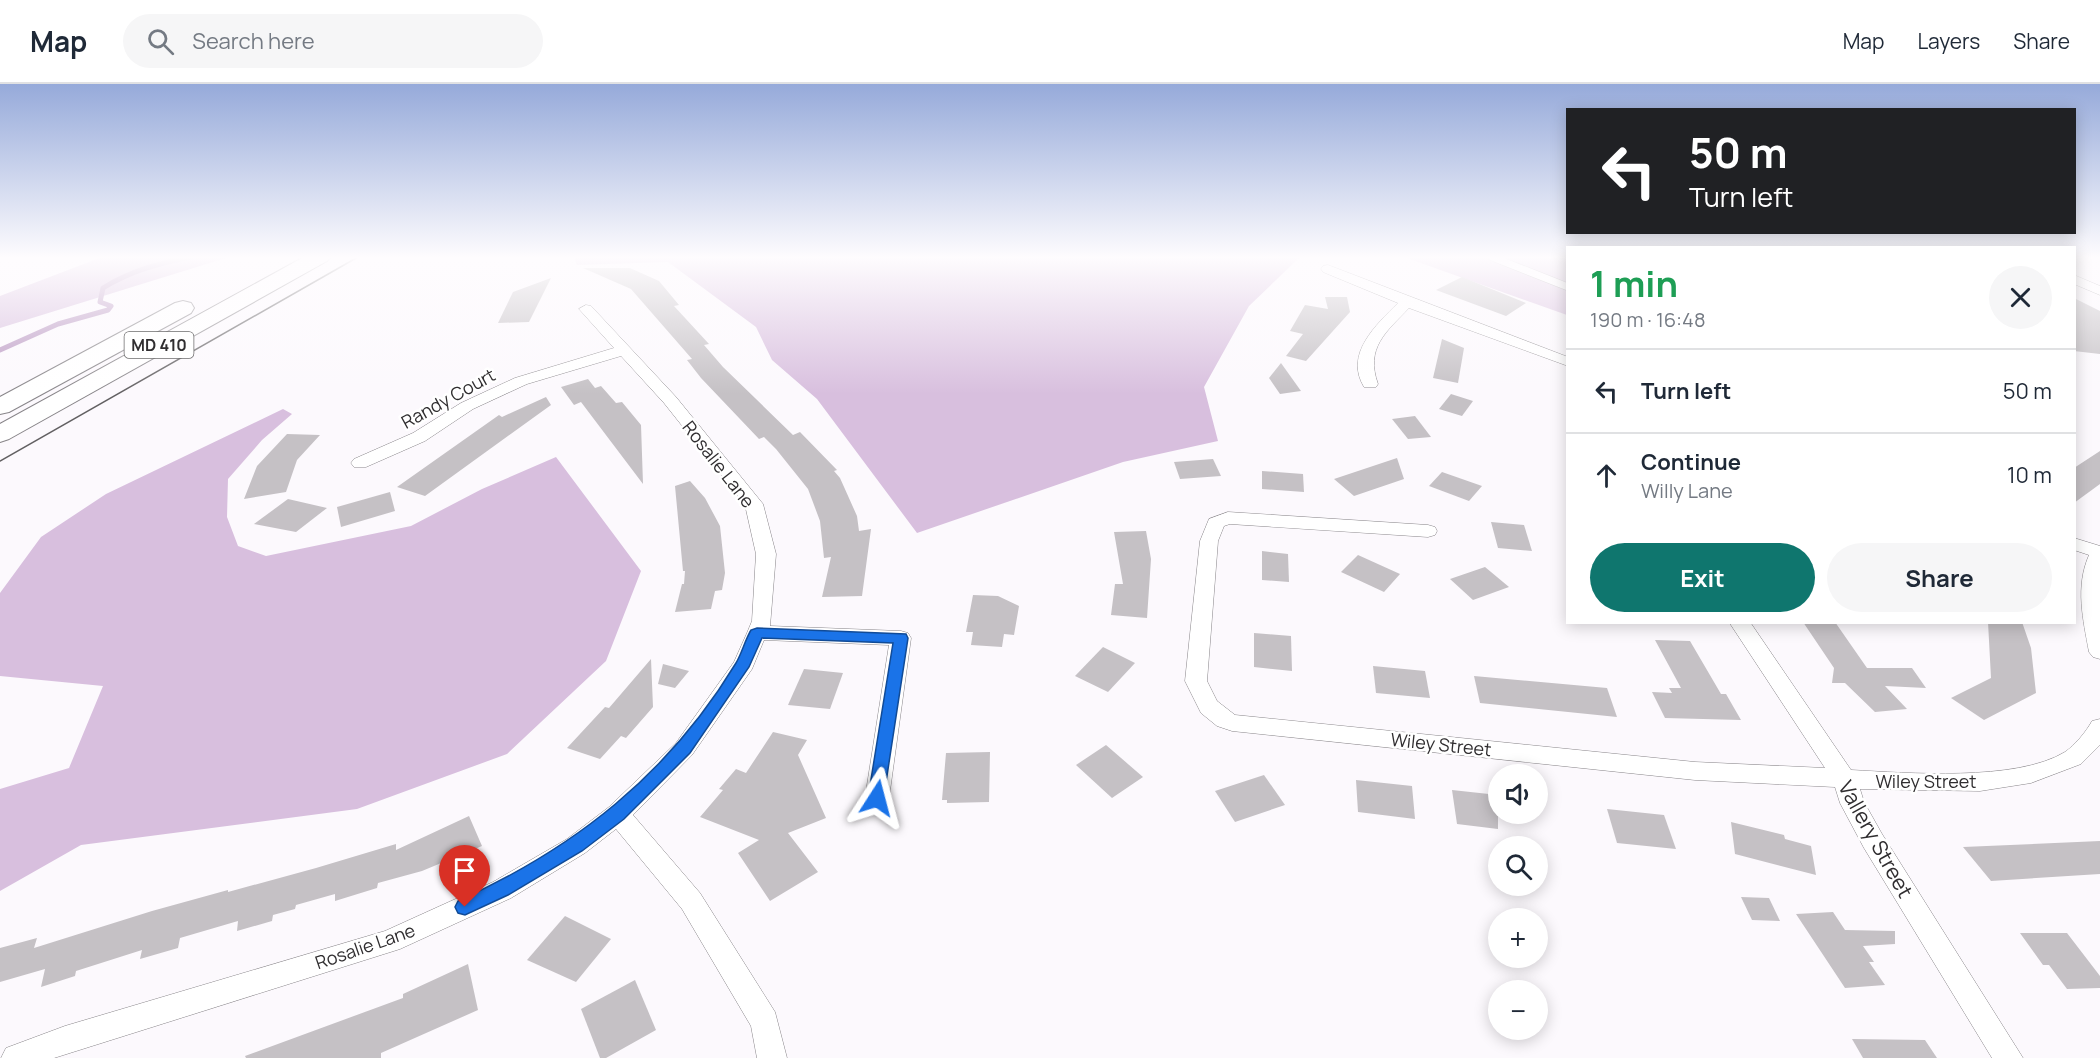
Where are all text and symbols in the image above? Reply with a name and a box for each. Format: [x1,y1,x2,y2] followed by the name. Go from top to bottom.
[123,14,543,68] search box
[30,22,87,60] text: Map
[144,25,177,58] icon: search
[192,26,315,56] text: Search here
[1843,27,1884,55] text: Map
[1917,27,1980,55] text: Layers
[2013,27,2070,55] text: Share
[1689,123,1787,181] text: 50 m
[1590,132,1668,210] icon: left
[1689,178,1793,215] text: Turn left
[1590,259,1678,308] text: 1 min
[1989,266,2052,329] button: close
[1590,306,1706,333] text: 190 m · 16:48
[124,332,194,358] road number: MD 410
[397,362,499,434] street label: Randy Court
[1590,375,1623,408] icon: left
[1641,376,1731,406] text: Turn left
[2003,376,2052,406] text: 50 m
[677,416,761,512] street label: Rosalie Lane
[1641,447,1741,477] text: Continue
[1590,459,1623,492] icon: ahead
[2007,460,2052,490] text: 10 m
[1641,477,1733,504] text: Willy Lane
[1590,543,1815,612] button: Exit
[1827,543,2052,612] button: Share
[1389,727,1493,761] street label: Wiley Street
[1488,764,1548,1040] map controls
[1488,764,1548,824] button: sound
[845,766,909,830] position arrow
[1875,769,1977,793] street label: Wiley Street
[1832,775,1920,903] street label: Vallery Street
[1488,836,1548,896] button: search
[439,845,490,907] pin
[448,854,481,887] icon: arrive
[1488,908,1548,968] button: +
[312,918,418,974] street label: Rosalie Lane
[1488,980,1548,1040] button: −

